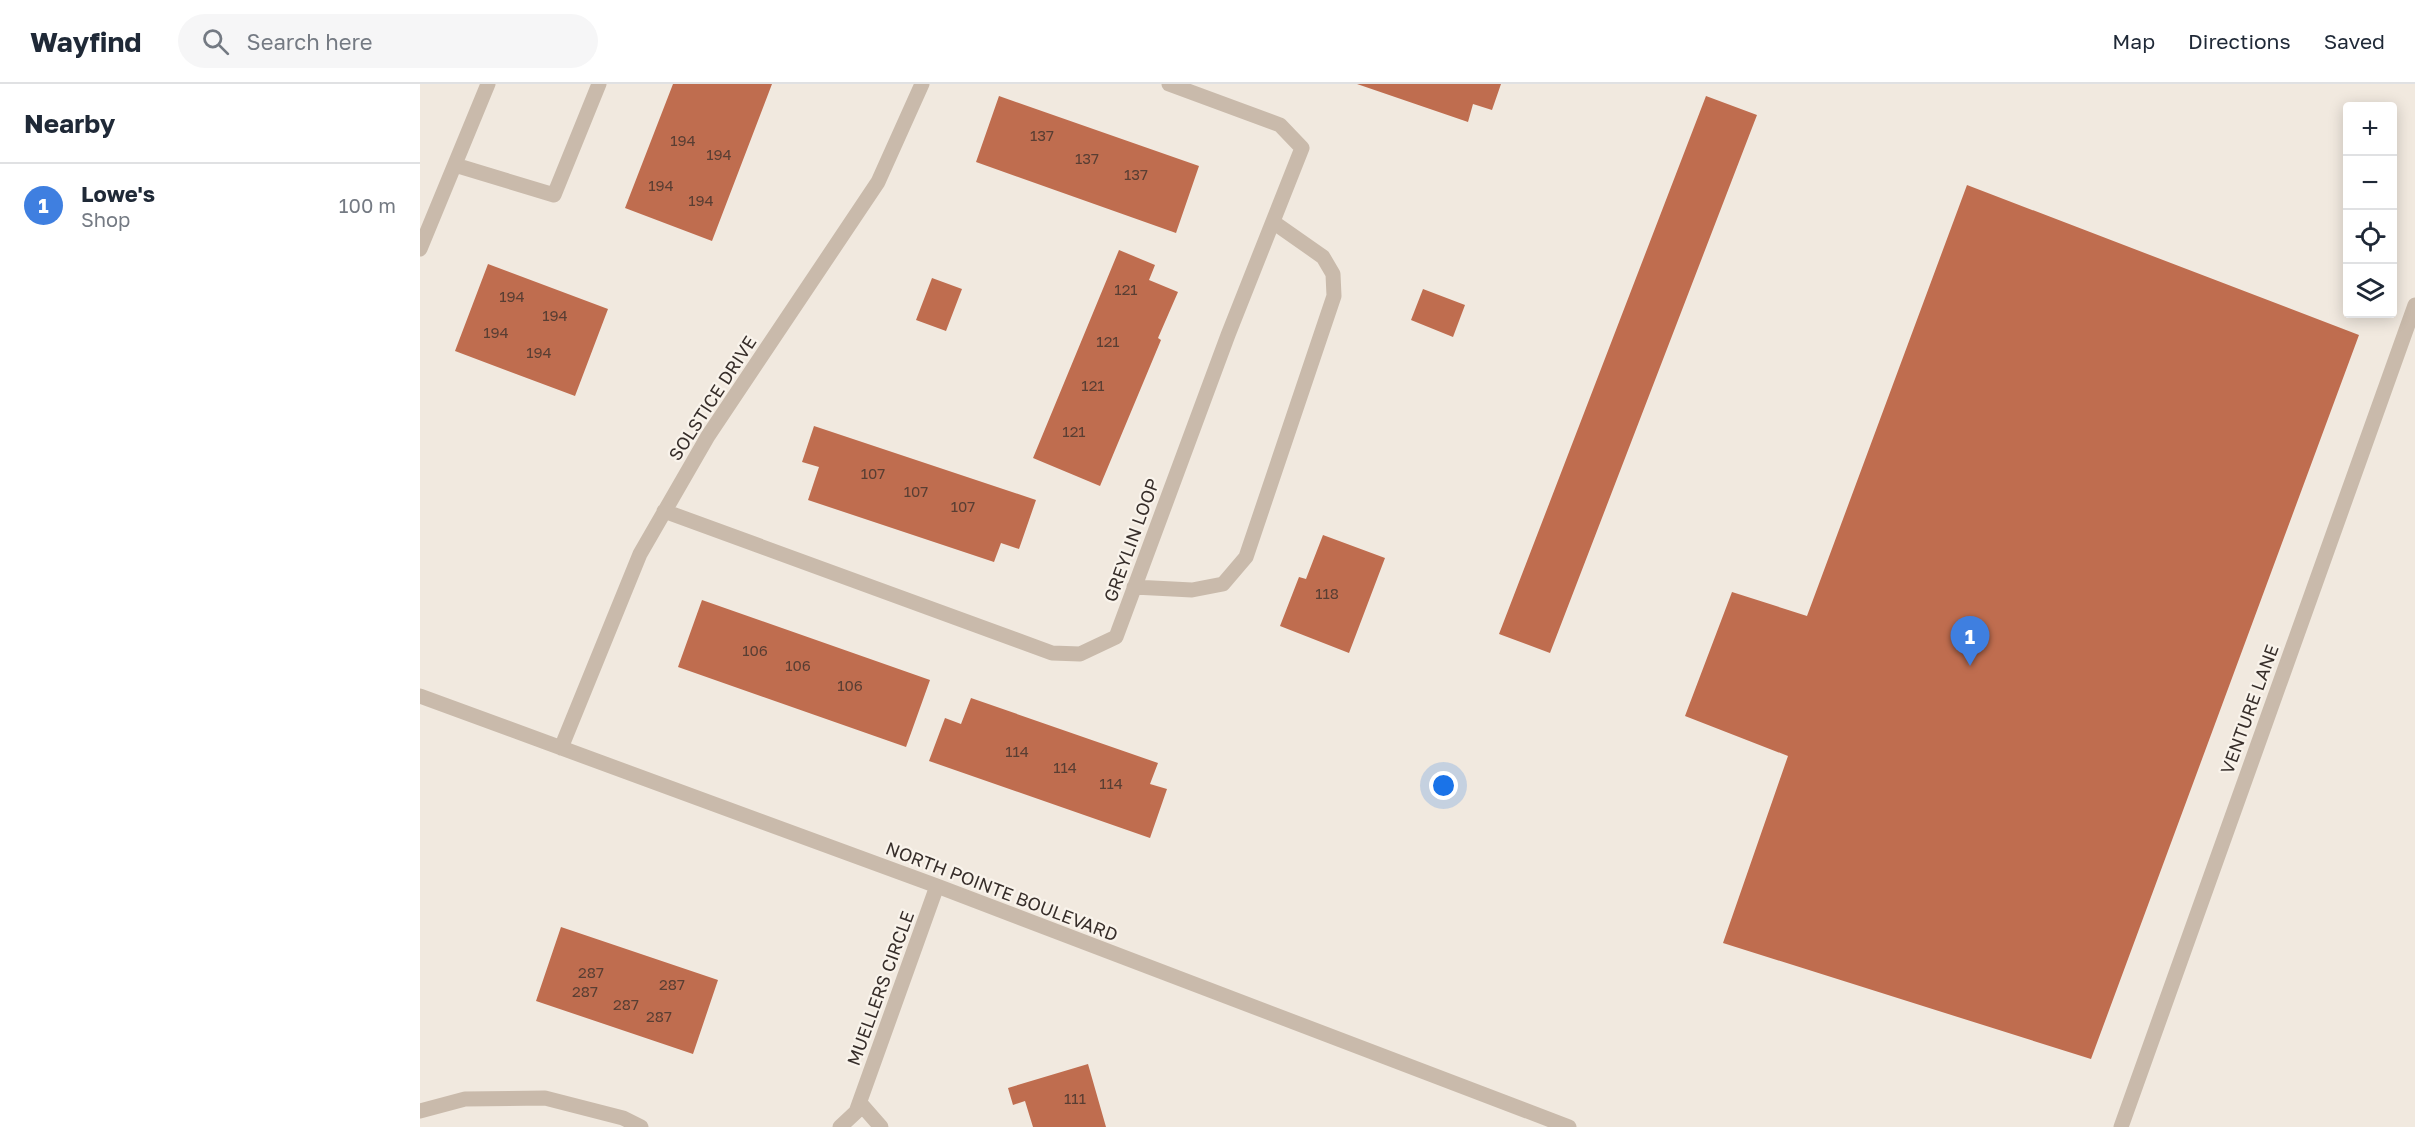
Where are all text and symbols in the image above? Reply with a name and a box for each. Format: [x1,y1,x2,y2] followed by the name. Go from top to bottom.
[178,14,598,68] search box
[30,25,142,58] text: Wayfind
[199,25,232,58] icon: search
[247,28,373,55] text: Search here
[2112,28,2155,54] text: Map
[2188,28,2291,54] text: Directions
[2324,28,2385,54] text: Saved
[2343,102,2397,318] map controls
[2343,102,2397,156] button: +
[24,108,115,139] text: Nearby
[1030,126,1054,144] house number: 137
[670,131,696,149] house number: 194
[706,145,732,163] house number: 194
[1075,149,1099,167] house number: 137
[2343,156,2397,210] button: −
[1124,165,1148,183] house number: 137
[648,176,674,194] house number: 194
[81,180,155,207] text: Lowe's
[688,191,714,209] house number: 194
[38,193,49,217] text: 1
[339,193,396,217] text: 100 m
[81,207,130,231] text: Shop
[2343,210,2397,264] button: locate
[2343,264,2397,318] button: layers
[1114,280,1138,298] house number: 121
[499,287,525,305] house number: 194
[542,306,568,324] house number: 194
[483,323,509,341] house number: 194
[664,332,760,464] street label: SOLSTICE DRIVE
[1096,332,1120,350] house number: 121
[526,343,552,361] house number: 194
[1081,376,1105,394] house number: 121
[1062,422,1086,440] house number: 121
[861,464,885,482] house number: 107
[1098,475,1164,605] street label: GREYLIN LOOP
[904,482,928,500] house number: 107
[951,497,975,515] house number: 107
[1315,584,1339,602] house number: 118
[1950,616,1990,666] pin: 1
[742,641,768,659] house number: 106
[2215,641,2283,777] street label: VENTURE LANE
[785,656,811,674] house number: 106
[837,676,863,694] house number: 106
[1005,742,1029,760] house number: 114
[1053,758,1077,776] house number: 114
[1429,771,1458,800] your location
[1099,774,1123,792] house number: 114
[883,837,1121,945] street label: NORTH POINTE BOULEVARD
[842,908,918,1068] street label: MUELLERS CIRCLE
[578,963,604,981] house number: 287
[659,975,685,993] house number: 287
[572,982,598,1000] house number: 287
[613,995,639,1013] house number: 287
[646,1007,672,1025] house number: 287
[1064,1089,1086,1107] house number: 111

